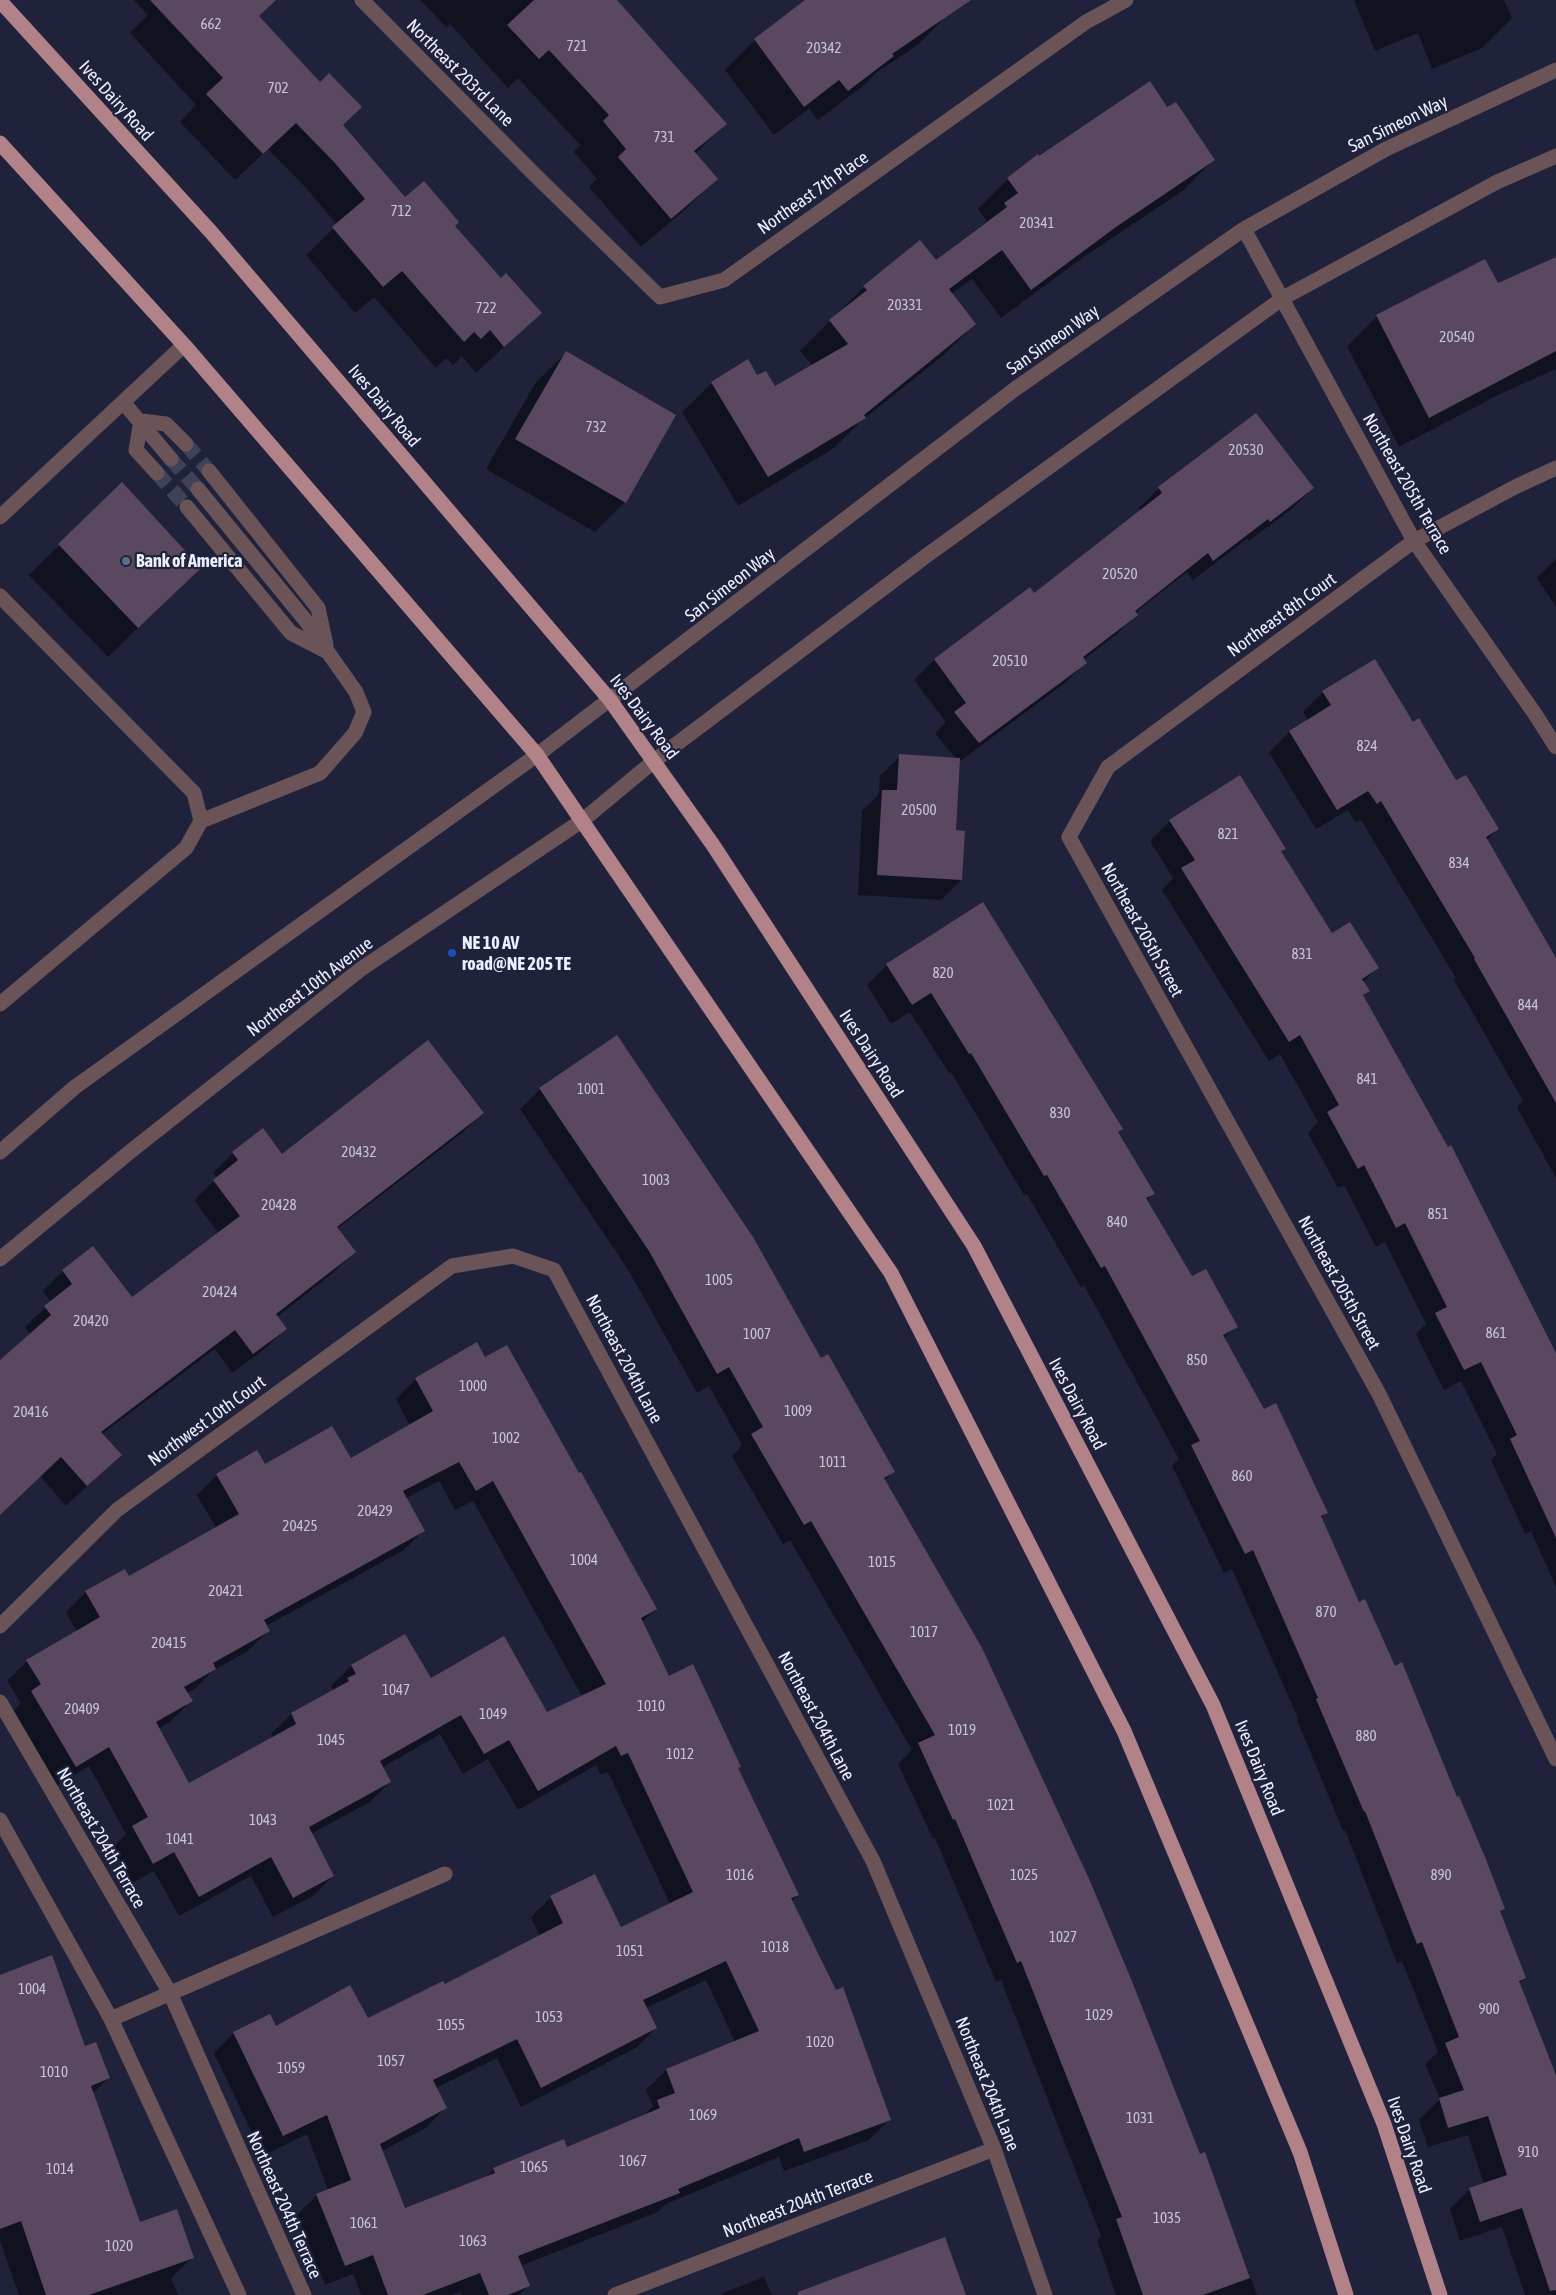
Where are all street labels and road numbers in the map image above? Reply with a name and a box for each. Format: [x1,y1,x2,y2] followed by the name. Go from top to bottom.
[402,15,518,131] street label: Northeast 203rd Lane
[74,56,158,146] street label: Ives Dairy Road
[1345,91,1451,157] street label: San Simeon Way
[753,147,873,239] street label: Northeast 7th Place
[1003,300,1103,380] street label: San Simeon Way
[343,360,425,452] street label: Ives Dairy Road
[1358,410,1456,558] street label: Northeast 205th Terrace
[681,543,779,627] street label: San Simeon Way
[1223,568,1341,662] street label: Northeast 8th Court
[605,670,683,764] street label: Ives Dairy Road
[1096,859,1188,1001] street label: Northeast 205th Street
[243,933,377,1041] street label: Northeast 10th Avenue
[834,1006,908,1102] street label: Ives Dairy Road
[1293,1212,1385,1354] street label: Northeast 205th Street
[581,1291,667,1427] street label: Northeast 204th Lane
[1044,1354,1110,1454] street label: Ives Dairy Road
[144,1371,270,1471] street label: Northwest 10th Court
[773,1648,859,1784] street label: Northeast 204th Lane
[1230,1717,1288,1819] street label: Ives Dairy Road
[52,1764,150,1912] street label: Northeast 204th Terrace
[950,2014,1024,2154] street label: Northeast 204th Lane
[1382,2094,1436,2196] street label: Ives Dairy Road
[242,2128,326,2282] street label: Northeast 204th Terrace
[720,2165,876,2243] street label: Northeast 204th Terrace

